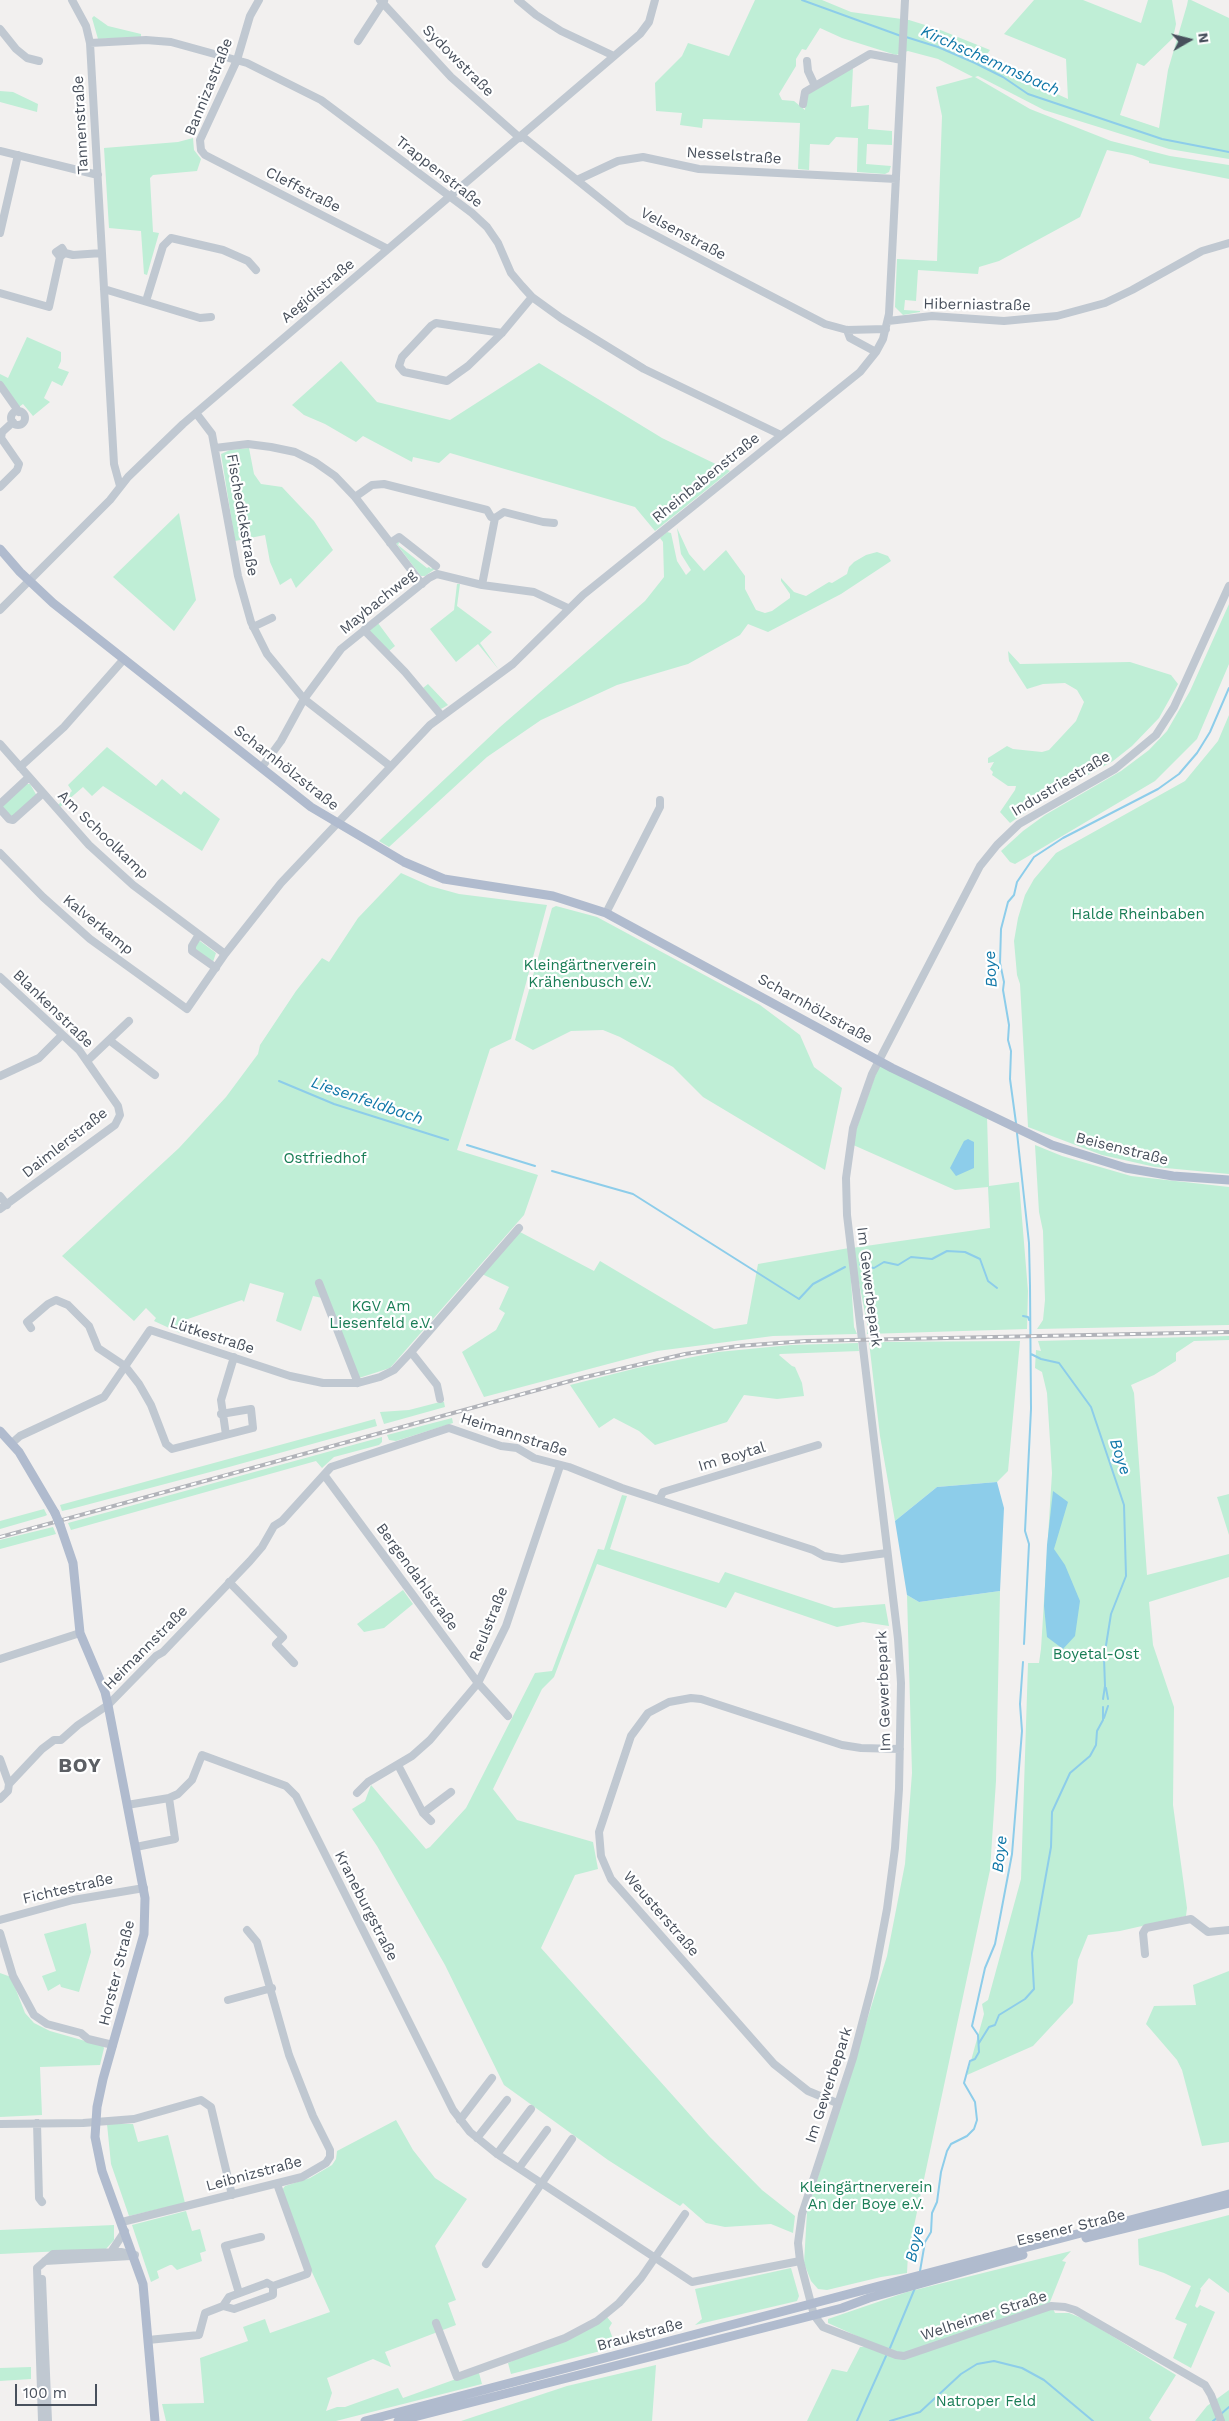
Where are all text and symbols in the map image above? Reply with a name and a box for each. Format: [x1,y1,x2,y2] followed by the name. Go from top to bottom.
[1164,15,1214,65] north arrow
[418,21,498,101] street label: Sydowstraße
[918,22,1062,100] water label: Kirchschemmsbach
[1195,32,1212,44] text: N
[181,35,237,139] street label: Bannizastraße
[69,75,93,175] street label: Tannenstraße
[392,132,486,212] street label: Trappenstraße
[686,144,782,168] street label: Nesselstraße
[262,163,344,217] street label: Cleffstraße
[637,204,729,264] street label: Velsenstraße
[278,255,358,327] street label: Aegidistraße
[923,295,1031,315] street label: Hiberniastraße
[649,429,763,527] street label: Rheinbabenstraße
[222,452,262,578] street label: Fischedickstraße
[336,566,420,638] street label: Maybachweg
[230,721,342,815] street label: Scharnhölzstraße
[1008,748,1114,820] street label: Industriestraße
[54,787,152,883] street label: Am Schoolkamp
[59,891,137,959] street label: Kalverkamp
[1071,906,1205,924] park label: Halde Rheinbaben
[980,950,1002,988] water label: Boye
[523,957,657,992] park label: Kleingärtnerverein Krähenbusch e.V.
[9,966,97,1052] street label: Blankenstraße
[754,970,876,1048] street label: Scharnhölzstraße
[309,1073,425,1129] water label: Liesenfeldbach
[19,1104,111,1182] street label: Daimlerstraße
[1074,1129,1170,1169] street label: Beisenstraße
[283,1150,367,1168] park label: Ostfriedhof
[853,1226,885,1348] street label: Im Gewerbepark
[329,1298,433,1333] park label: KGV Am Liesenfeld e.V.
[167,1314,257,1358] street label: Lütkestraße
[458,1409,570,1461] street label: Heimannstraße
[1105,1436,1135,1478] water label: Boye
[696,1438,768,1476] street label: Im Boytal
[372,1520,462,1634] street label: Bergendahlstraße
[466,1584,512,1664] street label: Reulstraße
[100,1602,192,1694] street label: Heimannstraße
[873,1630,895,1752] street label: Im Gewerbepark
[1053,1646,1139,1664] park label: Boyetal-Ost
[58,1754,102,1778] district label: BOY
[988,1834,1012,1874] water label: Boye
[330,1848,402,1964] street label: Kraneburgstraße
[619,1868,703,1960] street label: Weusterstraße
[21,1870,115,1908] street label: Fichtestraße
[95,1918,139,2028] street label: Horster Straße
[802,2025,856,2145] street label: Im Gewerbepark
[204,2153,304,2195] street label: Leibnizstraße
[799,2179,933,2214] park label: Kleingärtnerverein An der Boye e.V.
[1015,2206,1127,2250] street label: Essener Straße
[901,2224,929,2264] water label: Boye
[919,2287,1049,2345] street label: Welheimer Straße
[595,2315,685,2355] street label: Braukstraße
[18,2374,100,2406] scale bar
[23,2384,67,2402] text: 100 m
[936,2393,1036,2411] park label: Natroper Feld

